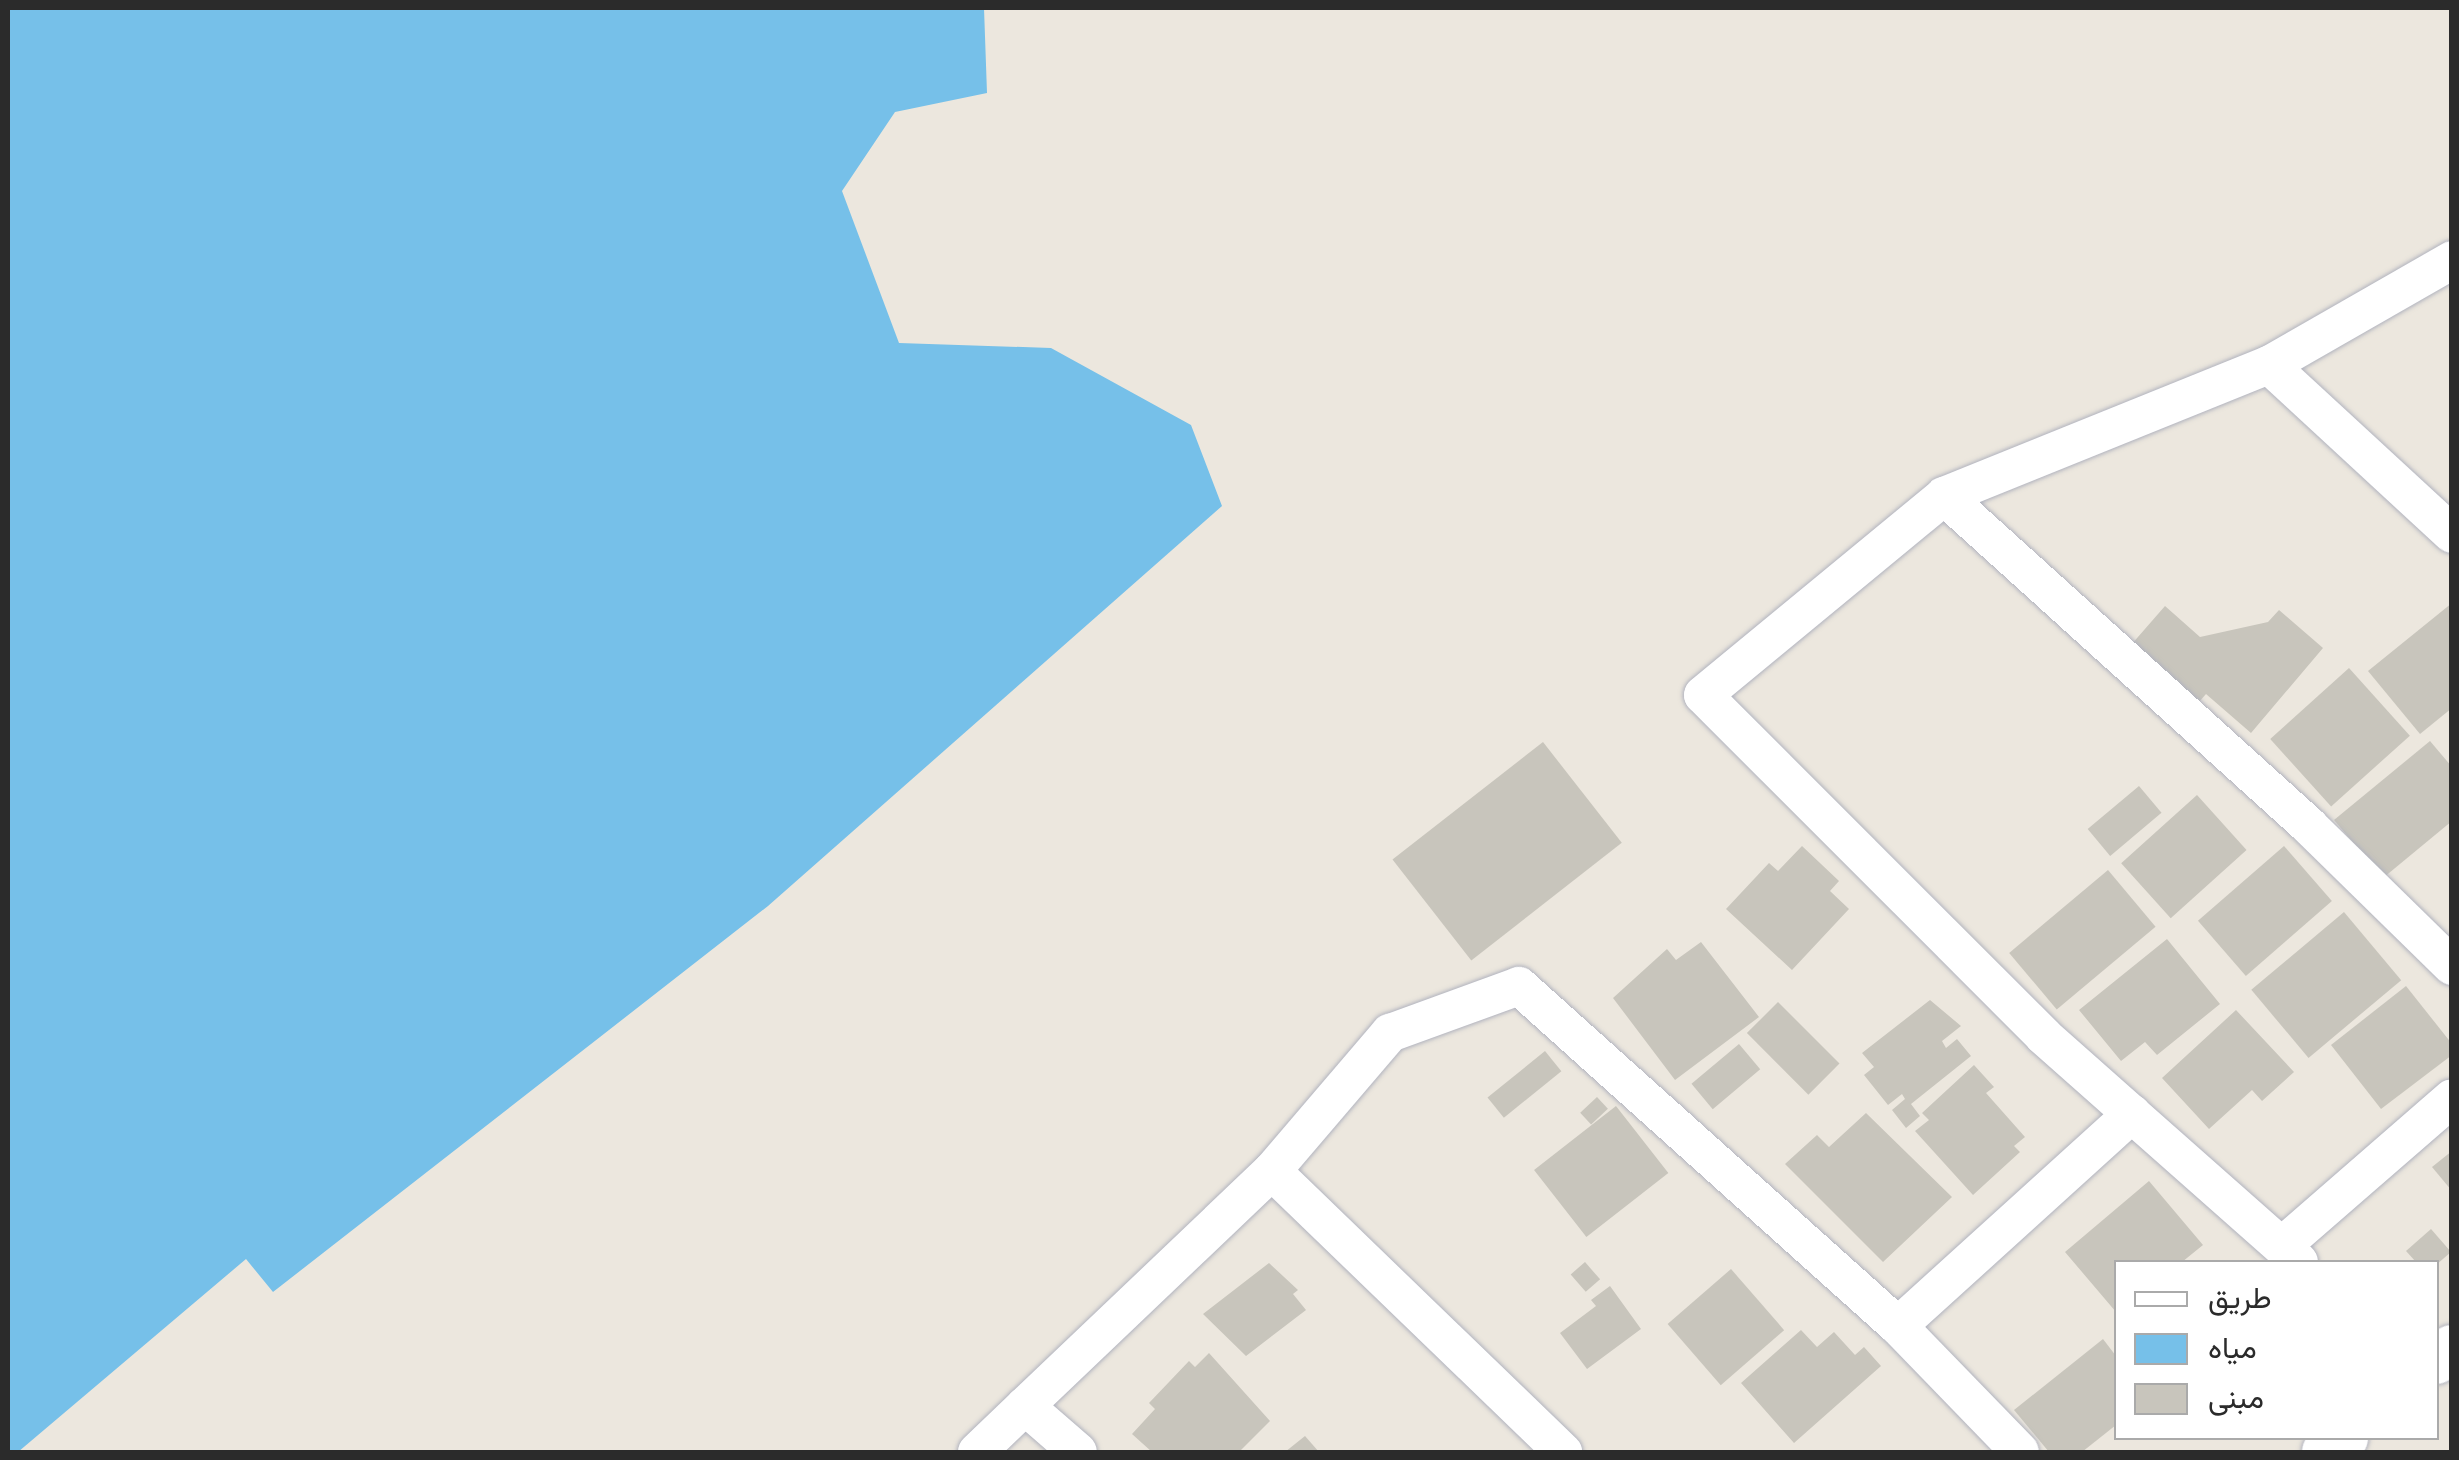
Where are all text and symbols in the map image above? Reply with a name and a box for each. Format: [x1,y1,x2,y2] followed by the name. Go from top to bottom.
[2114,1260,2439,1440] legend
[2208,1274,2272,1320] text: طريق
[2208,1324,2257,1370] text: مياه
[2208,1374,2264,1420] text: مبنى

